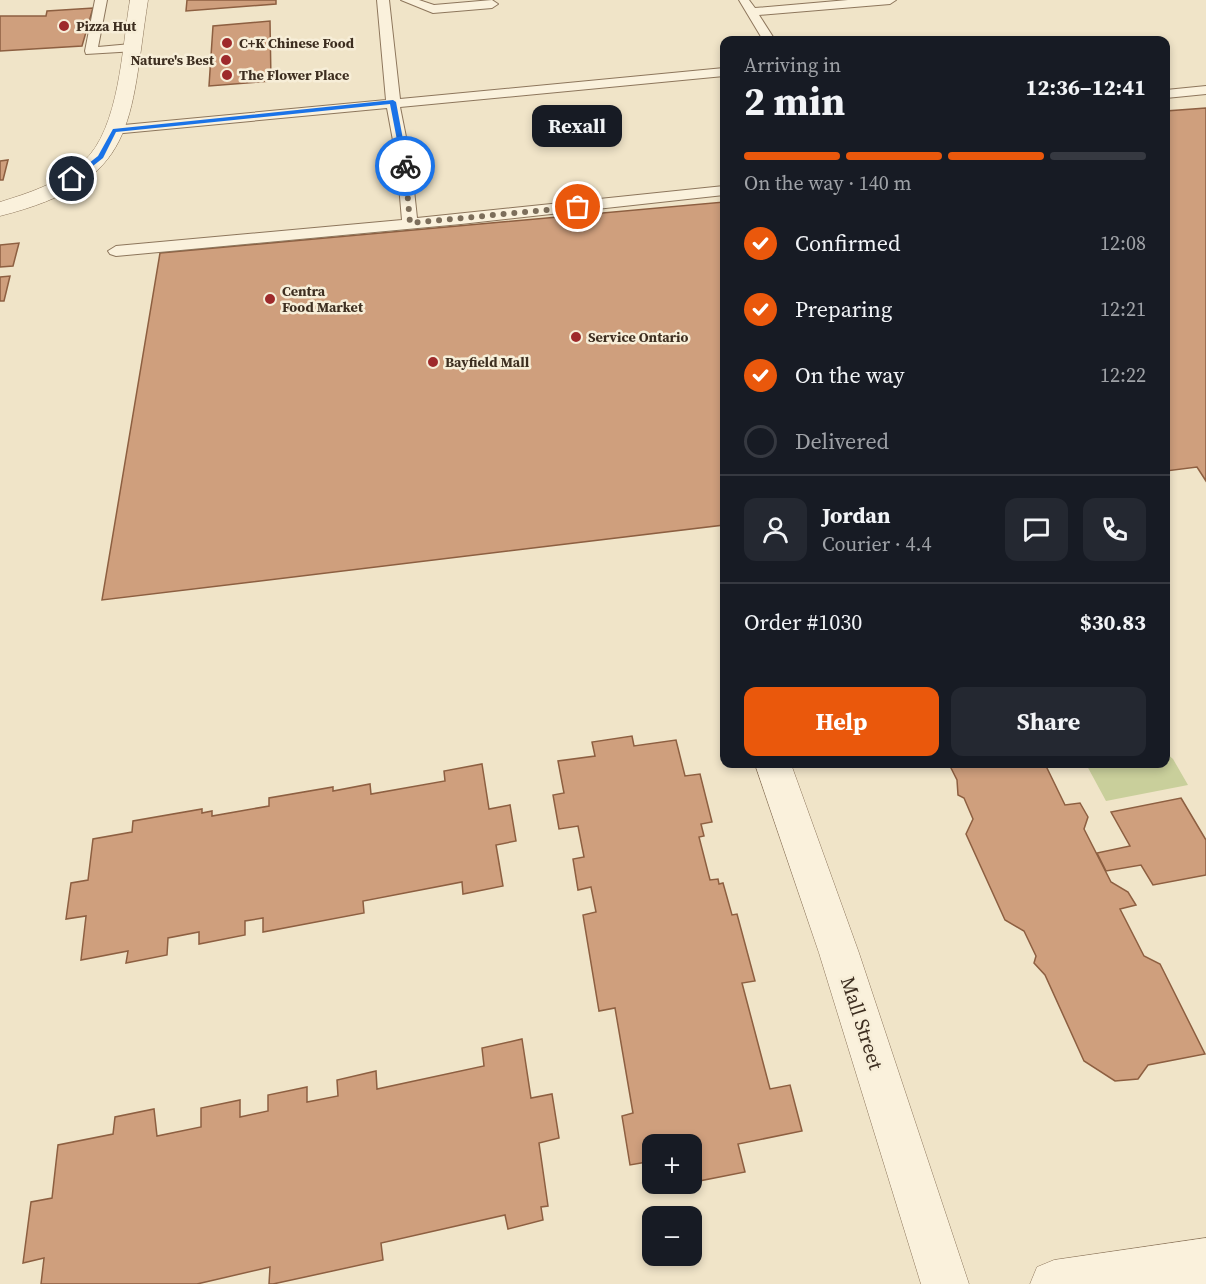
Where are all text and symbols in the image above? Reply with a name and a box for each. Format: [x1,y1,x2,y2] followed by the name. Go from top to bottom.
[76,16,137,36] place label: Pizza Hut
[57,19,71,33] marker: Pizza Hut
[239,33,355,53] place label: C+K Chinese Food
[220,36,234,50] marker: C+K Chinese Food
[130,50,215,70] place label: Nature's Best
[744,51,841,79] text: Arriving in
[219,53,233,67] marker: Nature's Best
[239,65,349,85] place label: The Flower Place
[220,68,234,82] marker: The Flower Place
[1026,72,1146,102] text: 12:36–12:41
[744,75,845,128] text: 2 min
[533,105,623,147] callout: Rexall
[548,112,606,140] text: Rexall
[375,136,435,196] courier
[389,150,422,183] icon: bike
[46,153,97,204] pin
[55,162,88,195] icon: home
[744,169,911,197] text: On the way · 140 m
[552,181,603,232] pin
[561,190,594,223] icon: bag
[744,227,777,260] icon: check
[795,228,900,258] text: Confirmed
[1100,229,1146,257] text: 12:08
[282,281,364,317] place label: Centra Food Market
[263,292,277,306] marker: Centra Food Market
[744,293,777,326] icon: check
[795,294,892,324] text: Preparing
[1100,295,1146,323] text: 12:21
[588,327,689,347] place label: Service Ontario
[569,330,583,344] marker: Service Ontario
[445,352,530,372] place label: Bayfield Mall
[426,355,440,369] marker: Bayfield Mall
[744,359,777,392] icon: check
[795,360,904,390] text: On the way
[1100,361,1146,389] text: 12:22
[795,426,889,456] text: Delivered
[744,498,807,561] button: person
[1005,498,1068,561] button: chat
[1083,498,1146,561] button: phone
[822,500,890,530] text: Jordan
[822,530,931,558] text: Courier · 4.4
[744,607,862,637] text: Order #1030
[1080,607,1146,637] text: $30.83
[744,687,939,756] button: Help
[951,687,1146,756] button: Share
[834,973,890,1073] street label: Mall Street
[642,1134,702,1266] map controls
[642,1134,702,1194] button: +
[642,1206,702,1266] button: −

